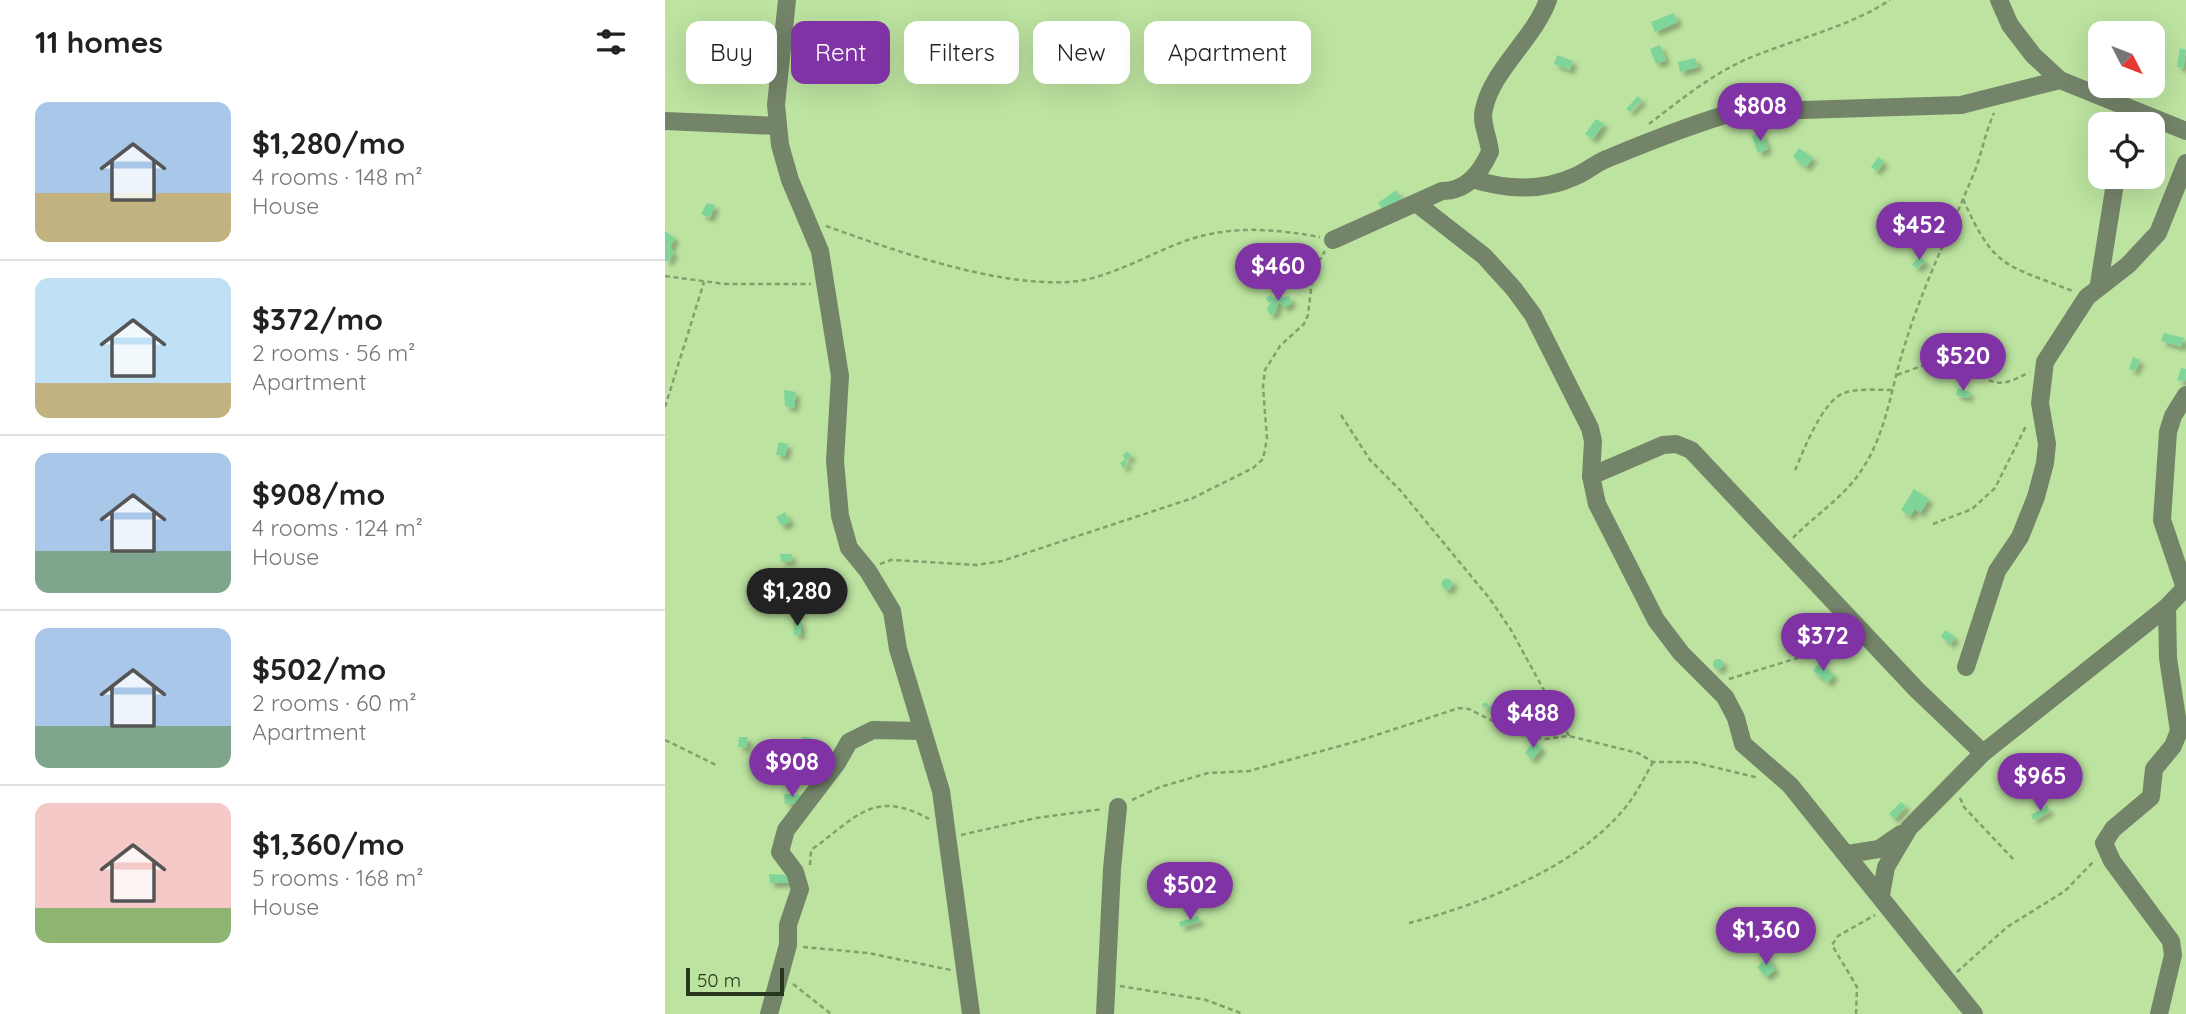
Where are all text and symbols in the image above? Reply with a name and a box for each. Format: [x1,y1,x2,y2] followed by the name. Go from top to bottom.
[686,21,777,84] chip: Buy
[791,21,890,84] chip: Rent
[904,21,1019,84] chip: Filters
[1033,21,1130,84] chip: New
[1144,21,1311,84] chip: Apartment
[2088,21,2165,98] north arrow
[2088,21,2165,189] map controls
[35,23,163,61] text: 11 homes
[592,23,630,61] icon: filters
[1719,83,1801,143] pin: $808
[1733,91,1787,120] text: $808
[2088,112,2165,189] button: locate
[252,124,405,162] text: $1,280/mo
[91,130,175,214] icon: home
[252,162,423,191] text: 4 rooms · 148 m²
[252,191,319,220] text: House
[1878,202,1960,262] pin: $452
[1892,210,1946,239] text: $452
[1237,244,1319,303] pin: $460
[1251,251,1305,280] text: $460
[252,300,383,338] text: $372/mo
[91,306,175,390] icon: home
[1922,334,2004,393] pin: $520
[252,338,415,367] text: 2 rooms · 56 m²
[1936,341,1990,370] text: $520
[252,367,366,396] text: Apartment
[252,475,385,513] text: $908/mo
[91,481,175,565] icon: home
[252,513,423,542] text: 4 rooms · 124 m²
[252,542,319,571] text: House
[740,568,854,628] pin: $1,280
[763,576,831,605] text: $1,280
[1782,614,1864,673] pin: $372
[1797,621,1849,650] text: $372
[252,650,386,688] text: $502/mo
[91,656,175,740] icon: home
[252,688,417,717] text: 2 rooms · 60 m²
[1492,690,1574,750] pin: $488
[1507,698,1559,727] text: $488
[252,717,366,746] text: Apartment
[751,740,833,799] pin: $908
[765,747,819,776] text: $908
[1999,754,2081,813] pin: $965
[2014,761,2066,790] text: $965
[252,825,404,863] text: $1,360/mo
[91,831,175,915] icon: home
[1149,862,1231,922] pin: $502
[252,863,424,892] text: 5 rooms · 168 m²
[1163,870,1217,899] text: $502
[252,892,319,921] text: House
[1709,908,1823,967] pin: $1,360
[1732,915,1800,944] text: $1,360
[686,965,784,997] scale bar
[697,968,741,992] text: 50 m

